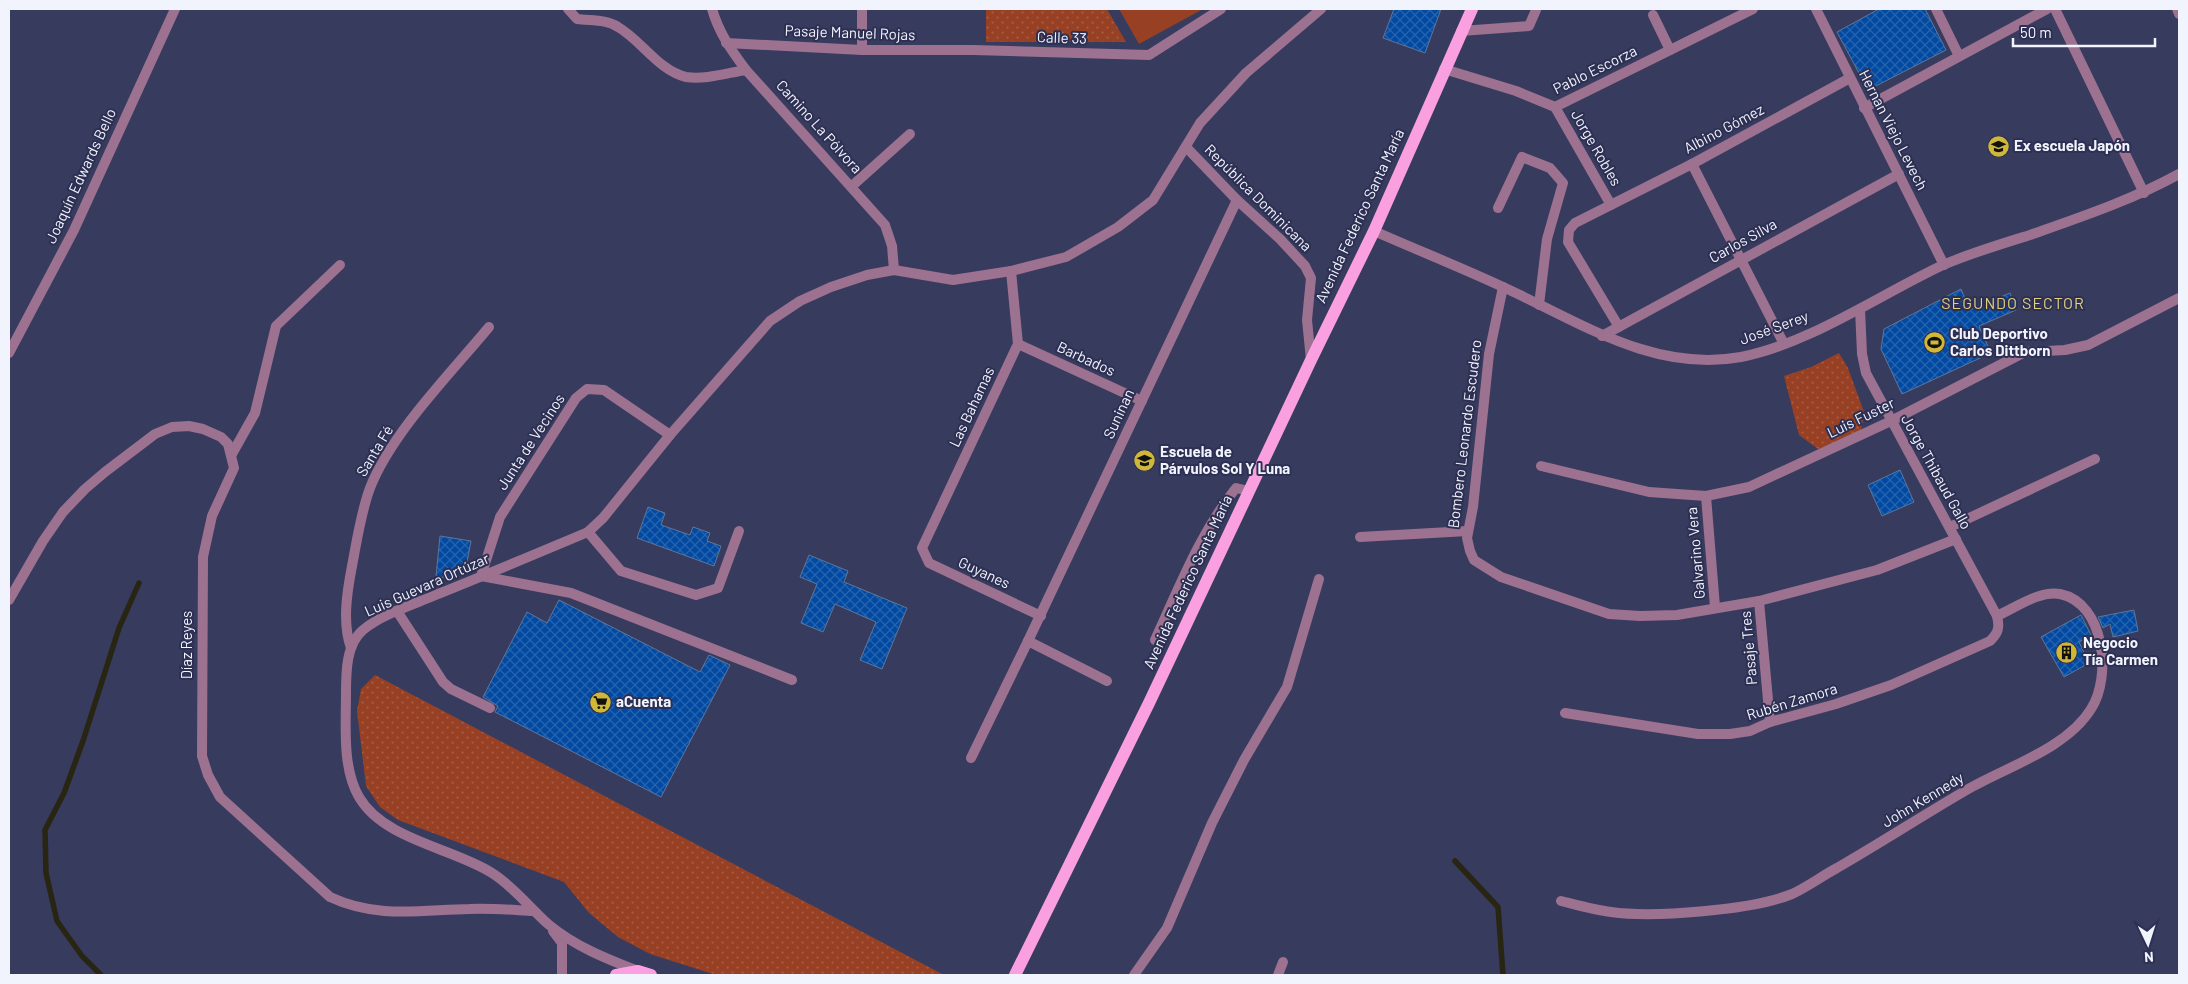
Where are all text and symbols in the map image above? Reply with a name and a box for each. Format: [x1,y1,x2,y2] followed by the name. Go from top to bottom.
[2013,15,2156,47] scale bar
[784,21,916,43] street label: Pasaje Manuel Rojas
[2020,23,2052,41] text: 50 m
[1037,27,1087,47] street label: Calle 33
[1550,41,1640,97] street label: Pablo Escorza
[1856,66,1932,193] street label: Hernan Viejo Levech
[773,76,866,177] street label: Camino La Pólvora
[1680,99,1767,157] street label: Albino Gómez
[41,105,119,246] street label: Joaquín Edwards Bello
[1568,106,1626,189] street label: Jorge Robles
[1311,126,1407,305] street label: Avenida Federico Santa María
[1986,134,2010,158] school or university icon: Ex escuela Japón
[2014,136,2130,154] place label: Ex escuela Japón
[1201,140,1316,255] street label: República Dominicana
[1706,214,1780,266] street label: Carlos Silva
[1941,293,2085,312] district label: SEGUNDO SECTOR
[1737,306,1811,348] street label: José Serey
[1950,324,2051,359] place label: Club Deportivo Carlos Dittborn
[1922,331,1946,355] sports icon: Club Deportivo Carlos Dittborn
[1055,337,1118,379] street label: Barbados
[1444,339,1484,529] street label: Bombero Leonardo Escudero
[945,364,998,450] street label: Las Bahamas
[1099,386,1137,441] street label: Suninan
[492,390,568,493] street label: Junta de Vecinos
[1824,393,1898,441] street label: Luis Fuster
[1898,411,1976,532] street label: Jorge Thibaud Gallo
[352,422,396,479] street label: Santa Fé
[1160,442,1290,477] place label: Escuela de Párvulos Sol Y Luna
[1132,449,1156,473] school or university icon: Escuela de Párvulos Sol Y Luna
[1139,492,1235,671] street label: Avenida Federico Santa María
[1682,506,1708,600] street label: Galvarino Vera
[361,548,492,620] street label: Luis Guevara Ortúzar
[956,552,1013,592] street label: Guyanes
[1736,610,1760,686] street label: Pasaje Tres
[177,611,195,679] street label: Díaz Reyes
[2083,633,2158,668] place label: Negocio Tía Carmen
[2055,640,2079,664] building icon: Negocio Tía Carmen
[1744,679,1839,723] street label: Rubén Zamora
[588,690,612,714] supermarket icon: aCuenta
[616,692,671,710] place label: aCuenta
[1878,768,1967,831] street label: John Kennedy
[2123,919,2173,969] north arrow
[2144,949,2154,966] text: N

